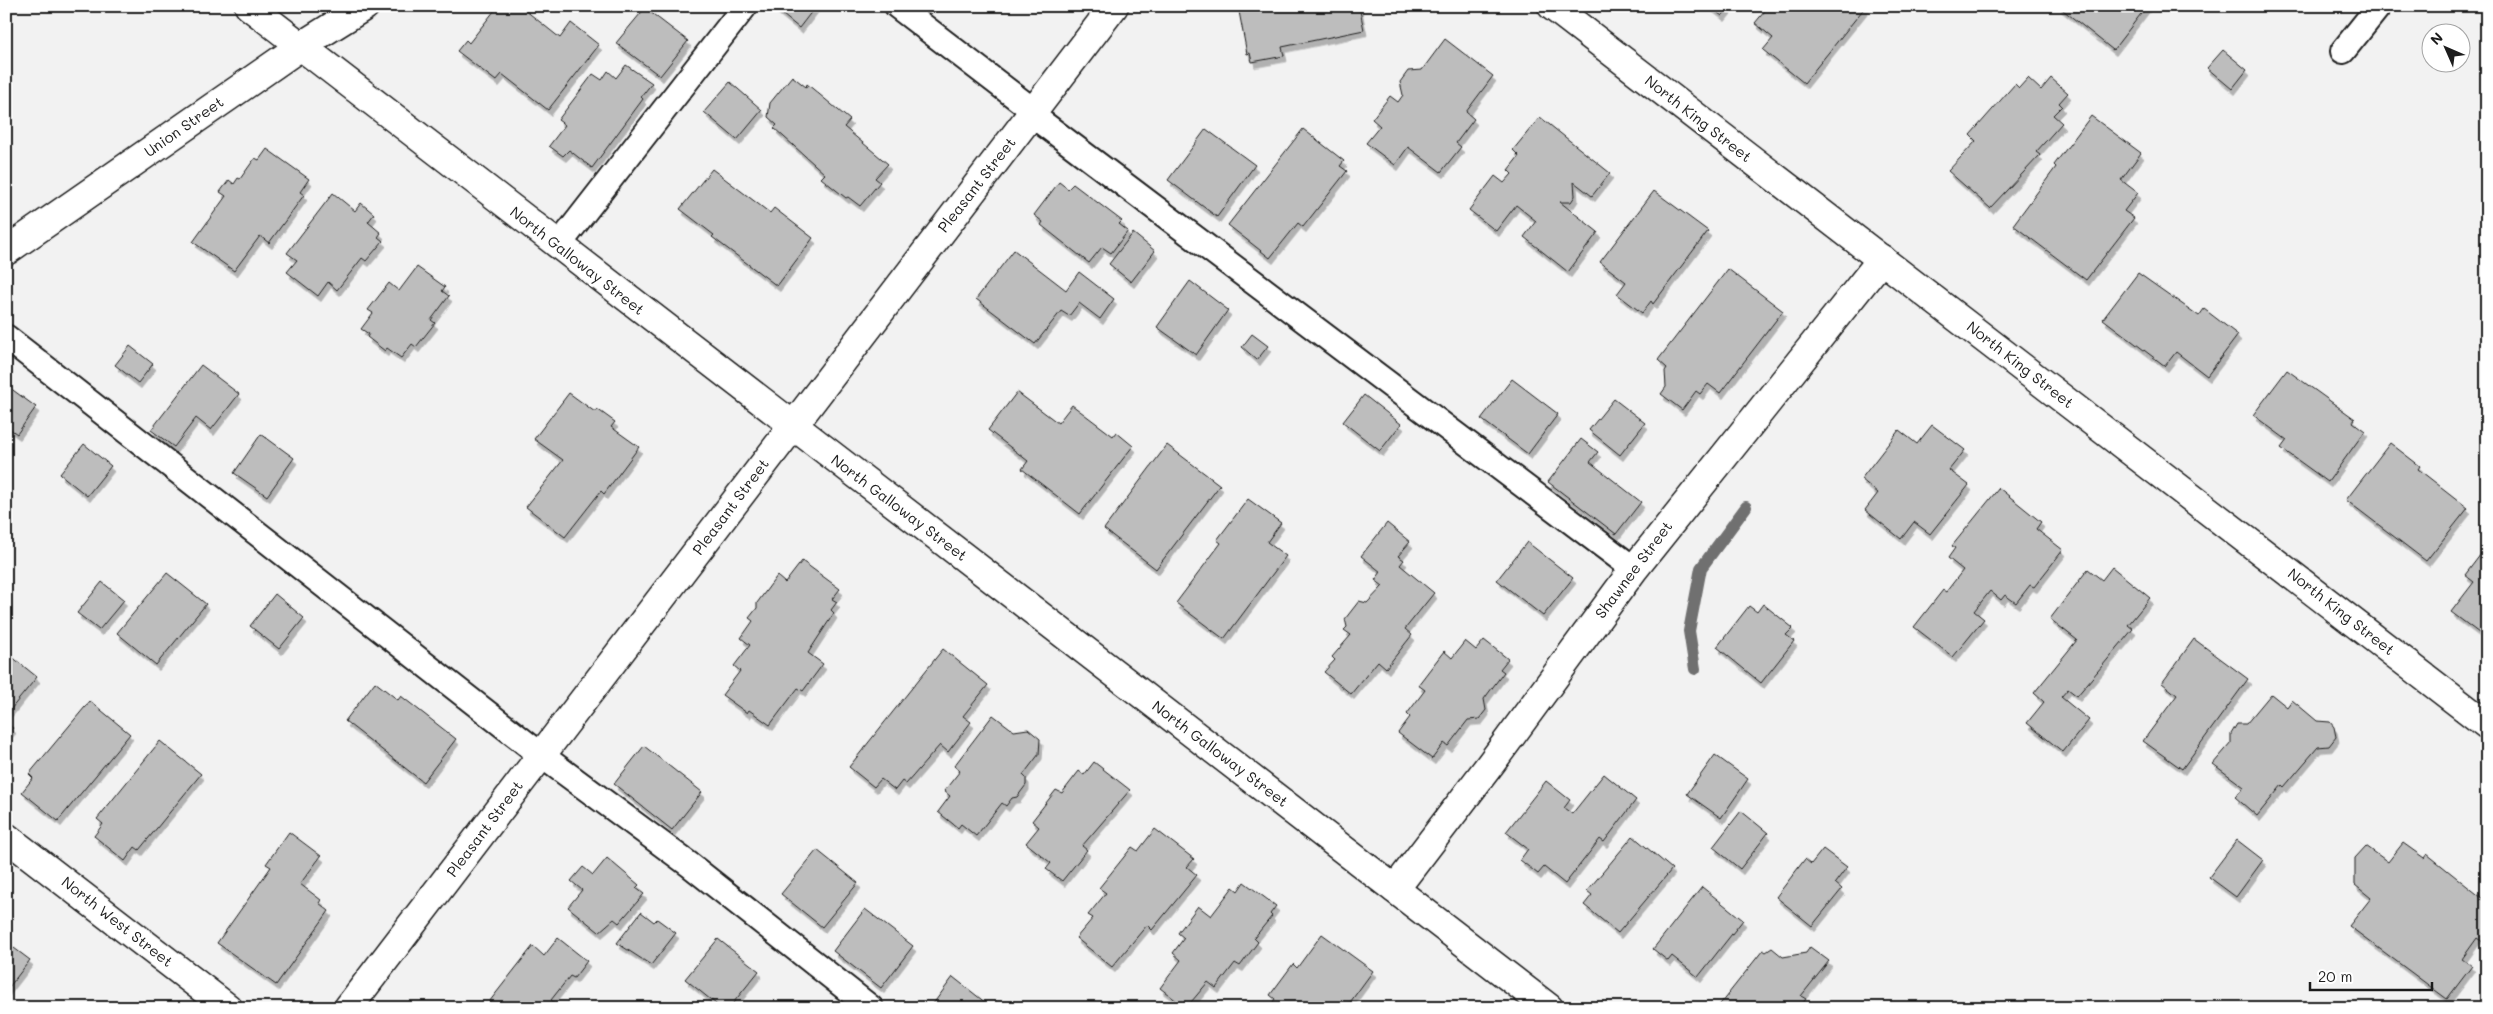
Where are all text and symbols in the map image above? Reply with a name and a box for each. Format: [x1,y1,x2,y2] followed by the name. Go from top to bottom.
[2420,22,2470,72] north arrow
[2426,28,2447,49] text: N
[1641,70,1756,166] street label: North King Street
[140,91,227,161] street label: Union Street
[933,133,1020,236] street label: Pleasant Street
[506,201,649,319] street label: North Galloway Street
[1963,316,2078,412] street label: North King Street
[827,449,972,565] street label: North Galloway Street
[687,454,773,559] street label: Pleasant Street
[1590,517,1676,622] street label: Shawnee Street
[2284,563,2399,659] street label: North King Street
[1148,695,1293,811] street label: North Galloway Street
[441,776,527,881] street label: Pleasant Street
[58,871,177,971] street label: North West Street
[2310,959,2433,991] scale bar
[2318,966,2352,986] text: 20 m

